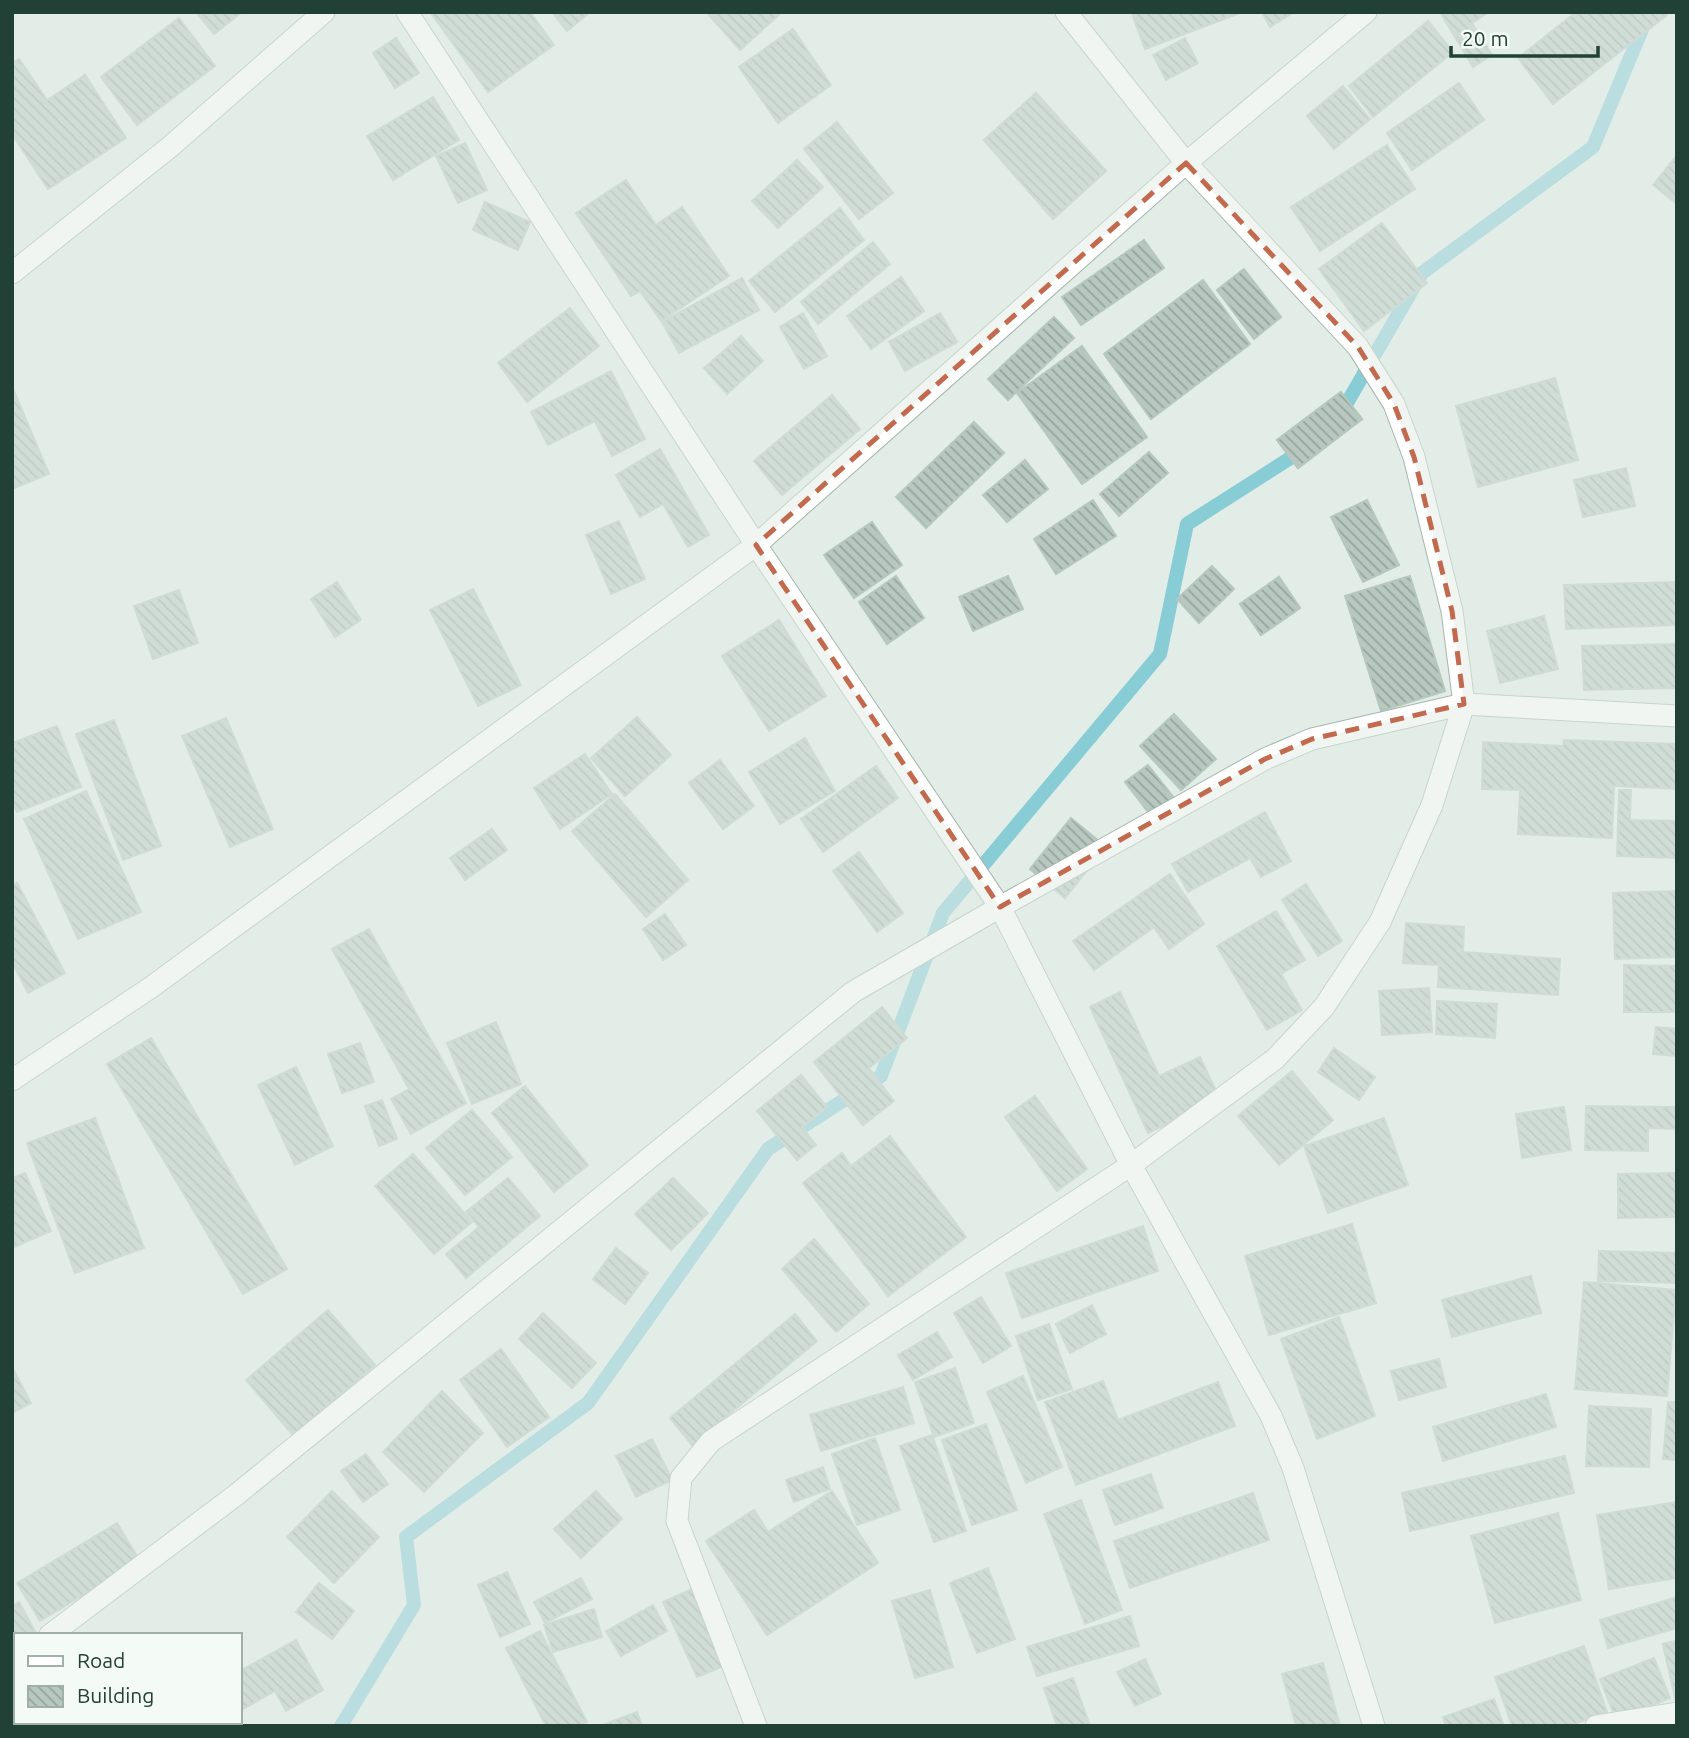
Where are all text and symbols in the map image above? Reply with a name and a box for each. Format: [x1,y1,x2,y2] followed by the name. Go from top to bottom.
[1451,14,1598,58] scale bar
[1462,26,1509,50] text: 20 m
[14,1633,242,1724] legend
[77,1648,125,1672] text: Road
[77,1683,154,1707] text: Building

